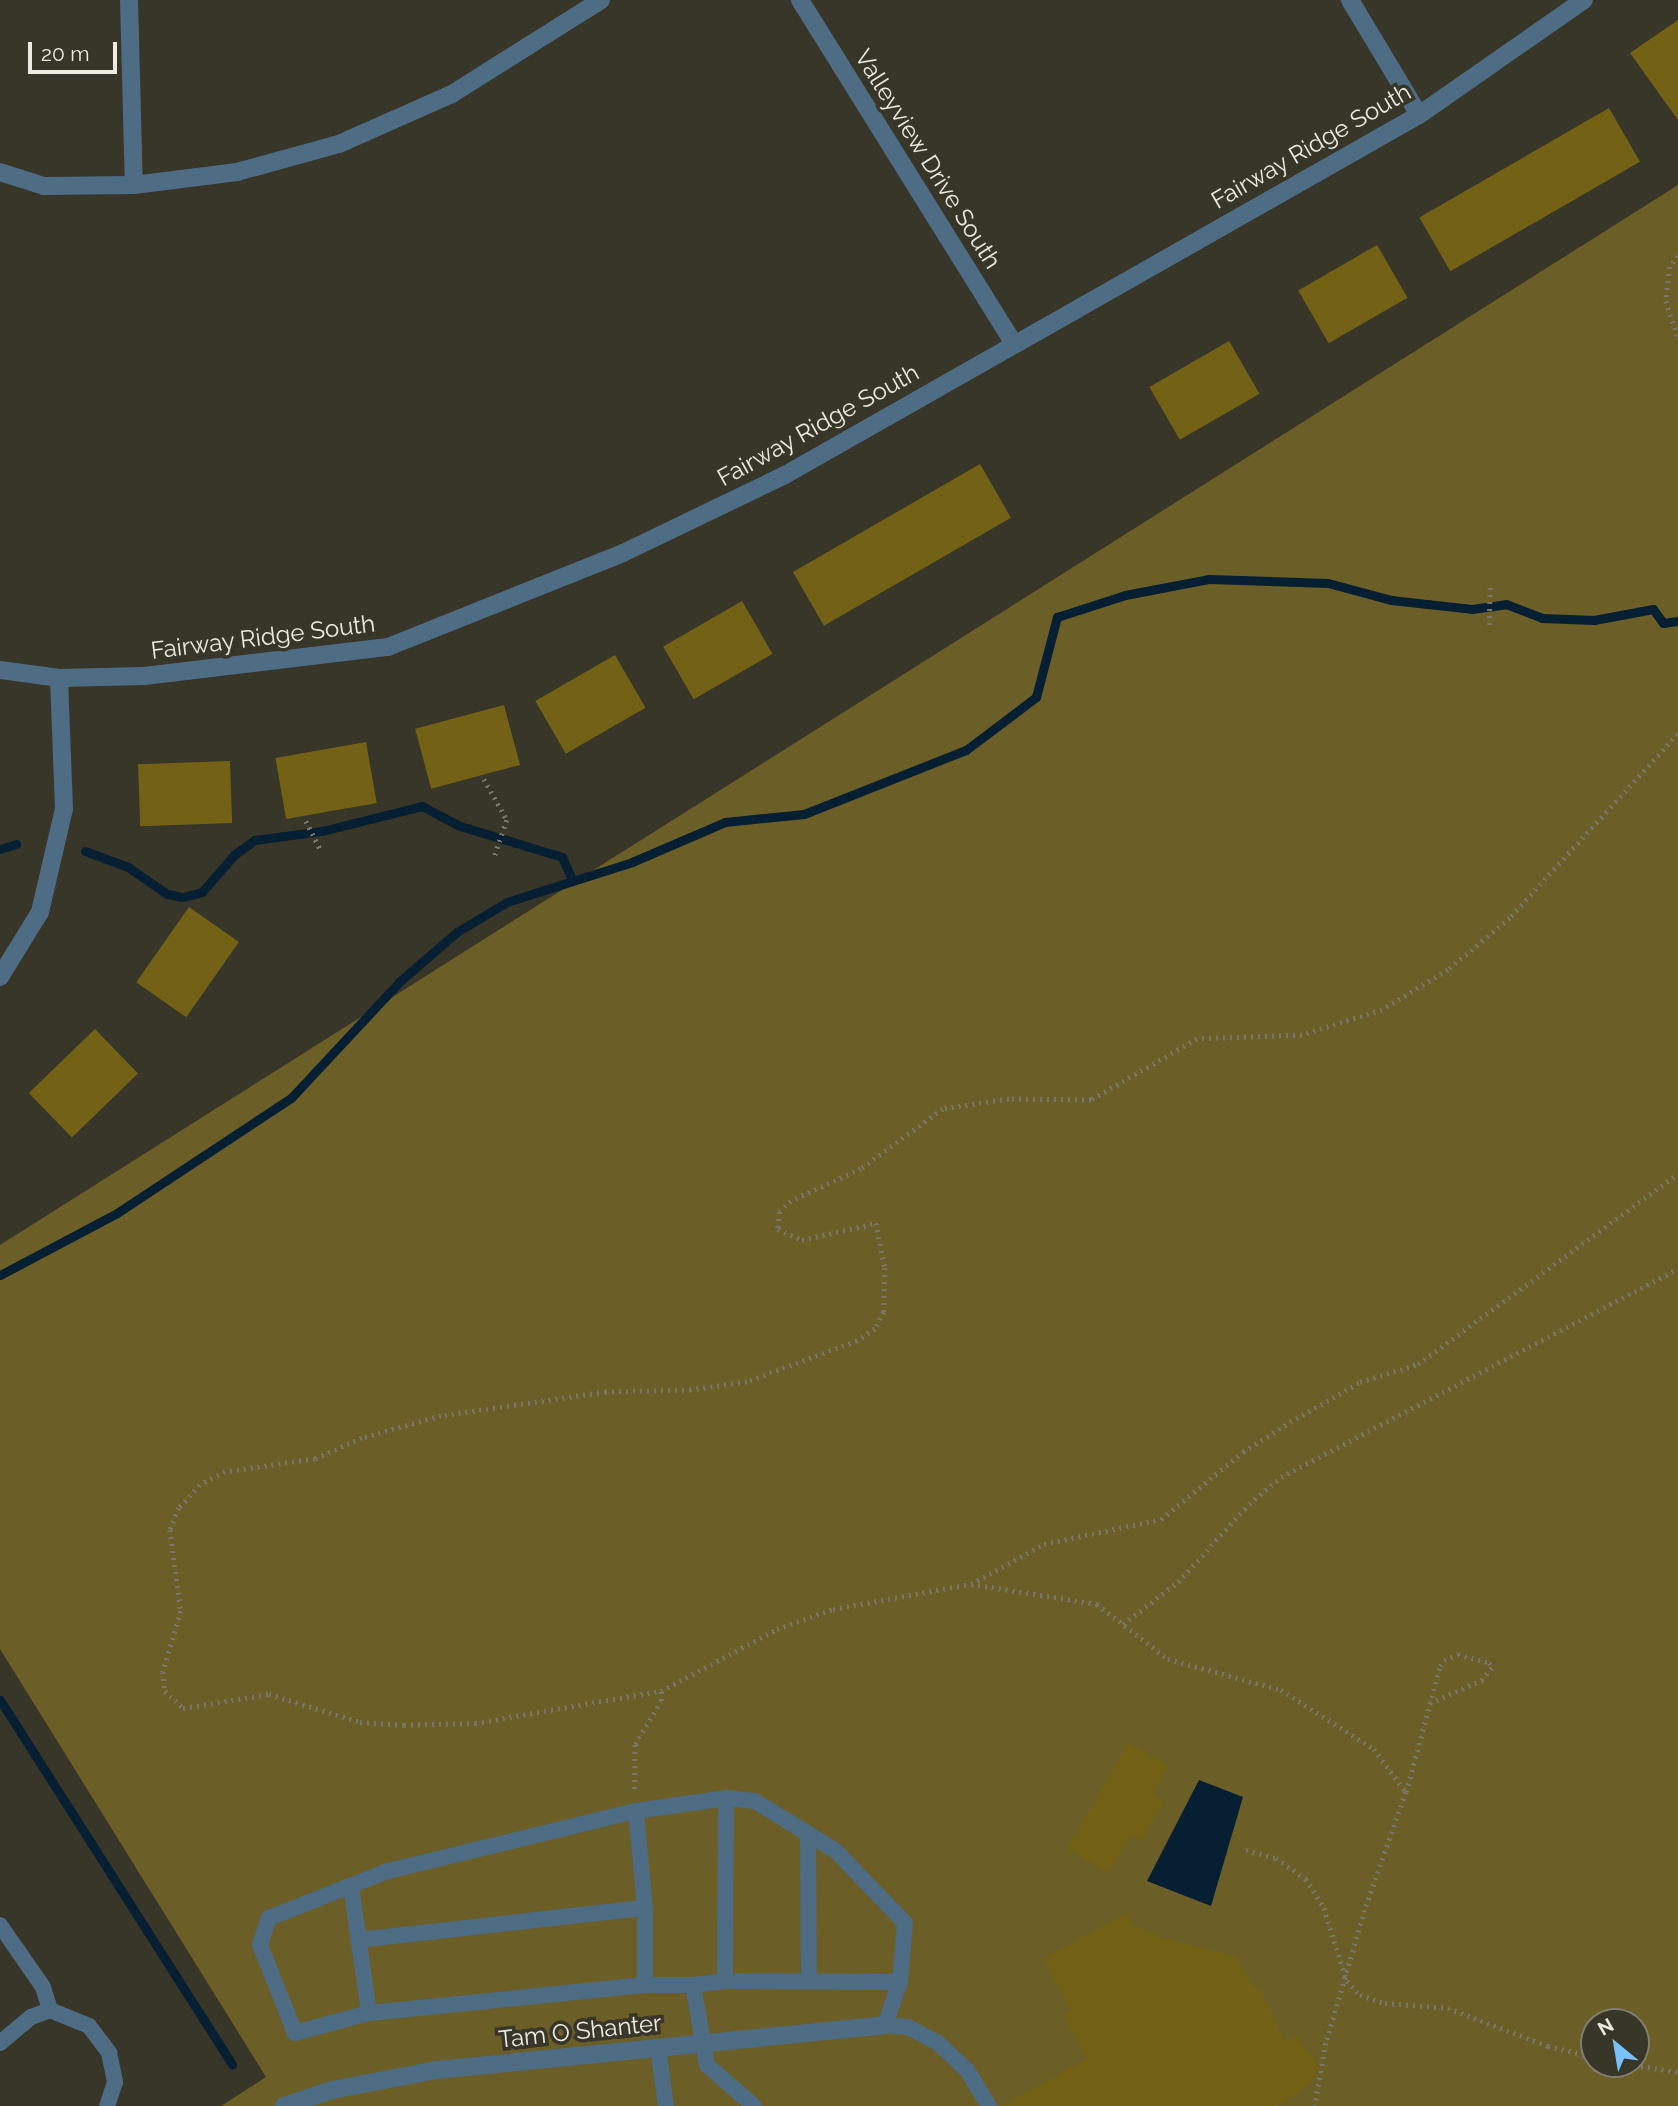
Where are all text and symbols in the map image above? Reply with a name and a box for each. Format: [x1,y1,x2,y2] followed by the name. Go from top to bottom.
[32,28,121,72] scale bar
[41,41,89,66] text: 20 m
[849,44,1007,274] street label: Valleyview Drive South
[1206,77,1416,215] street label: Fairway Ridge South
[712,358,924,492] street label: Fairway Ridge South
[149,609,377,665] street label: Fairway Ridge South
[497,2008,663,2054] street label: Tam O Shanter
[1580,2008,1650,2078] north arrow
[1594,2013,1617,2040] text: N

